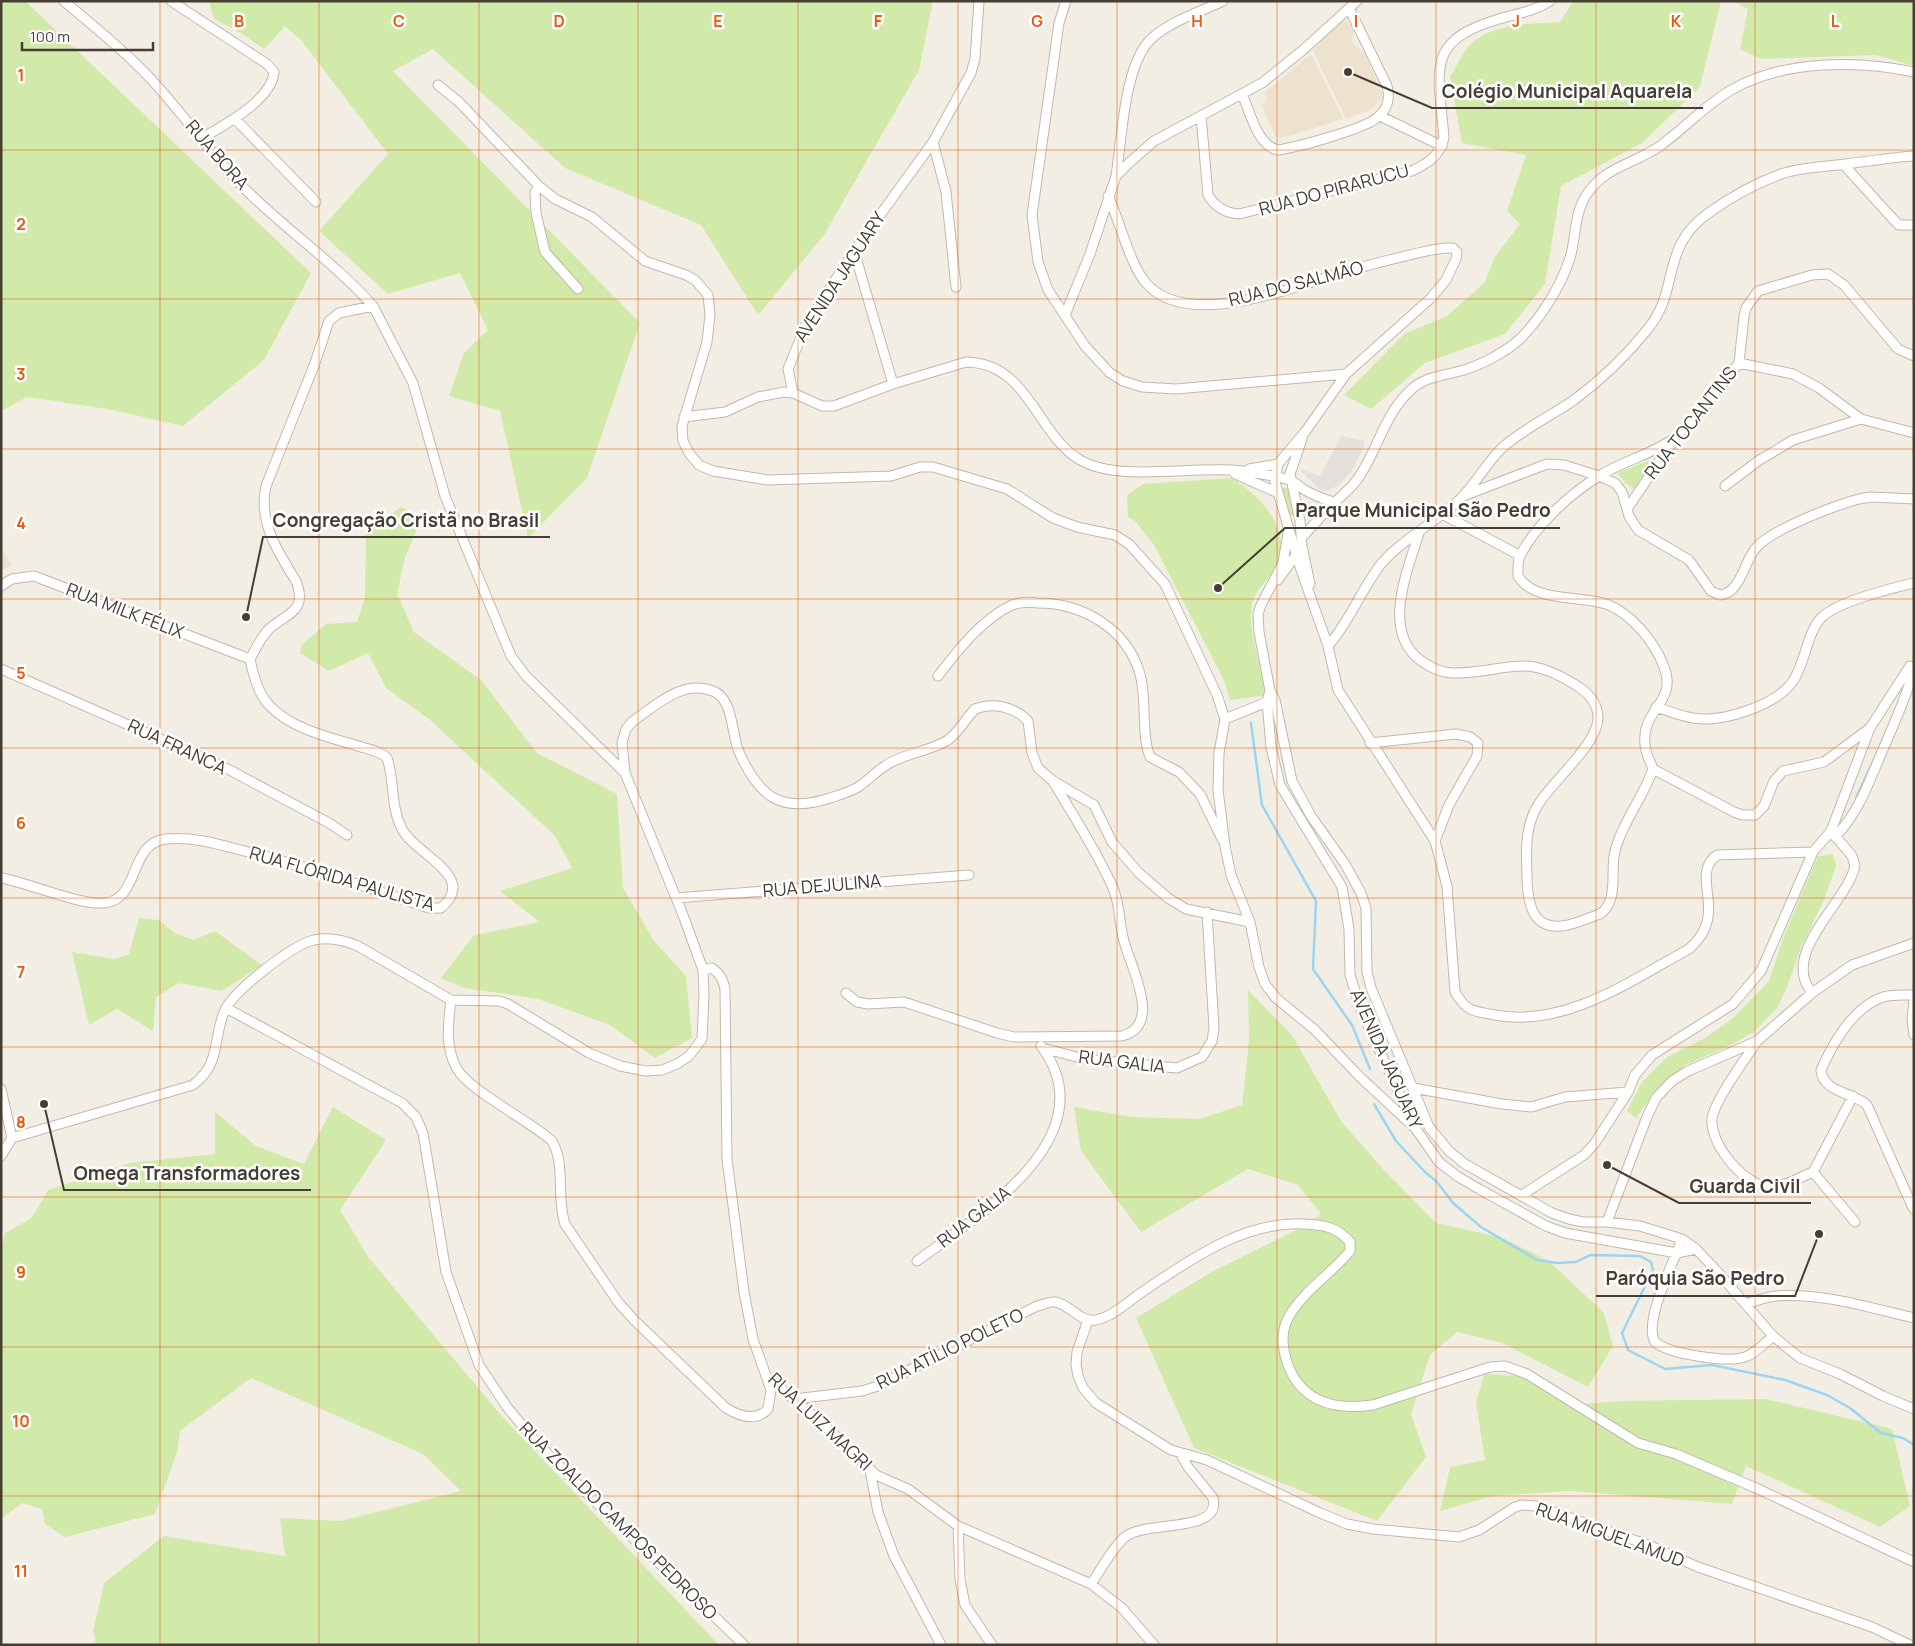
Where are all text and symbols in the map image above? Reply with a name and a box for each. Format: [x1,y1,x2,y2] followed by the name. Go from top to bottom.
[234,10,244,32] text: B
[393,10,405,32] text: C
[553,10,565,32] text: D
[713,10,723,32] text: E
[874,10,883,32] text: F
[1031,10,1043,32] text: G
[1191,10,1203,32] text: H
[1354,10,1358,32] text: I
[1512,10,1520,32] text: J
[1671,10,1682,32] text: K
[1831,10,1840,32] text: L
[22,20,154,52] scale bar
[30,26,70,47] text: 100 m
[17,64,25,86] text: 1
[1432,74,1703,108] callout: Colégio Municipal Aquarela
[1442,78,1692,104] text: Colégio Municipal Aquarela
[181,114,255,195] street label: RUA BORA
[1256,157,1411,221] street label: RUA DO PIRARUCU
[788,206,891,346] street label: AVENIDA JAGUARY
[16,213,26,235] text: 2
[1226,255,1366,311] street label: RUA DO SALMÃO
[1639,361,1742,484] street label: RUA TOCANTINS
[16,363,26,385] text: 3
[1285,494,1560,528] callout: Parque Municipal São Pedro
[1295,497,1551,523] text: Parque Municipal São Pedro
[263,503,550,537] callout: Congregação Cristã no Brasil
[273,507,539,533] text: Congregação Cristã no Brasil
[16,512,26,534] text: 4
[63,577,188,644] street label: RUA MILK FÉLIX
[16,662,26,684] text: 5
[124,713,231,780] street label: RUA FRANCA
[16,812,26,834] text: 6
[247,840,438,916] street label: RUA FLÓRIDA PAULISTA
[762,868,883,902] street label: RUA DEJULINA
[17,961,25,983] text: 7
[1345,985,1429,1133] street label: AVENIDA JAGUARY
[1077,1044,1167,1078] street label: RUA GALIA
[16,1111,26,1133] text: 8
[64,1156,311,1190] callout: Omega Transformadores
[74,1160,300,1186] text: Omega Transformadores
[1679,1169,1811,1203] callout: Guarda Civil
[1689,1173,1801,1199] text: Guarda Civil
[932,1180,1016,1252] street label: RUA GÁLIA
[16,1261,26,1283] text: 9
[1596,1262,1795,1296] callout: Paróquia São Pedro
[1606,1265,1784,1291] text: Paróquia São Pedro
[872,1302,1027,1394] street label: RUA ATÍLIO POLETO
[764,1367,878,1476] street label: RUA LUIZ MAGRI
[12,1410,30,1432] text: 10
[514,1416,723,1625] street label: RUA ZOALDO CAMPOS PEDROSO
[1533,1496,1688,1572] street label: RUA MIGUEL AMUD
[14,1560,28,1582] text: 11

